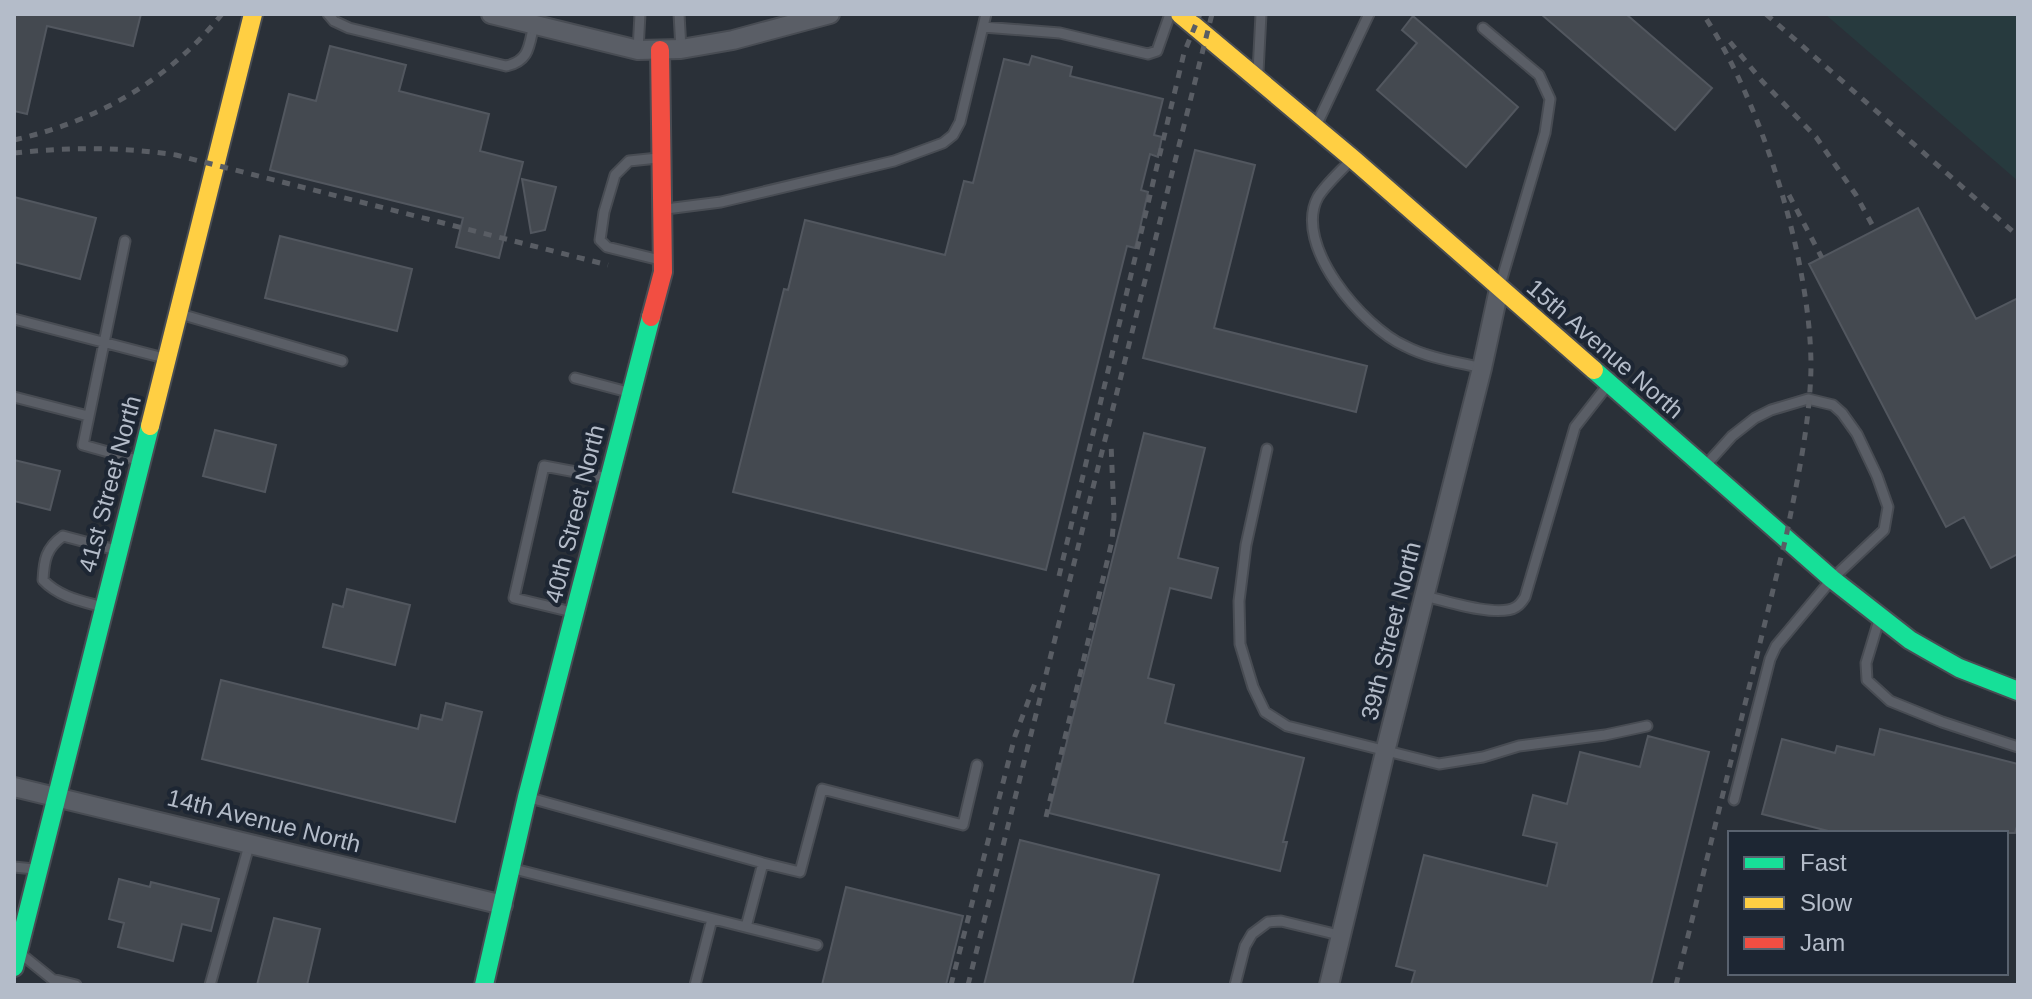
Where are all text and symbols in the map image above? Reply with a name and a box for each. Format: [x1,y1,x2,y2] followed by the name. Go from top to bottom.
[1522,273,1689,424] street label: 15th Avenue North
[73,393,146,575] street label: 41st Street North
[539,422,610,606] street label: 40th Street North
[1355,539,1426,723] street label: 39th Street North
[165,783,364,858] street label: 14th Avenue North
[1728,831,2008,975] legend
[1800,849,1847,876] text: Fast
[1800,889,1853,916] text: Slow
[1800,929,1845,956] text: Jam

